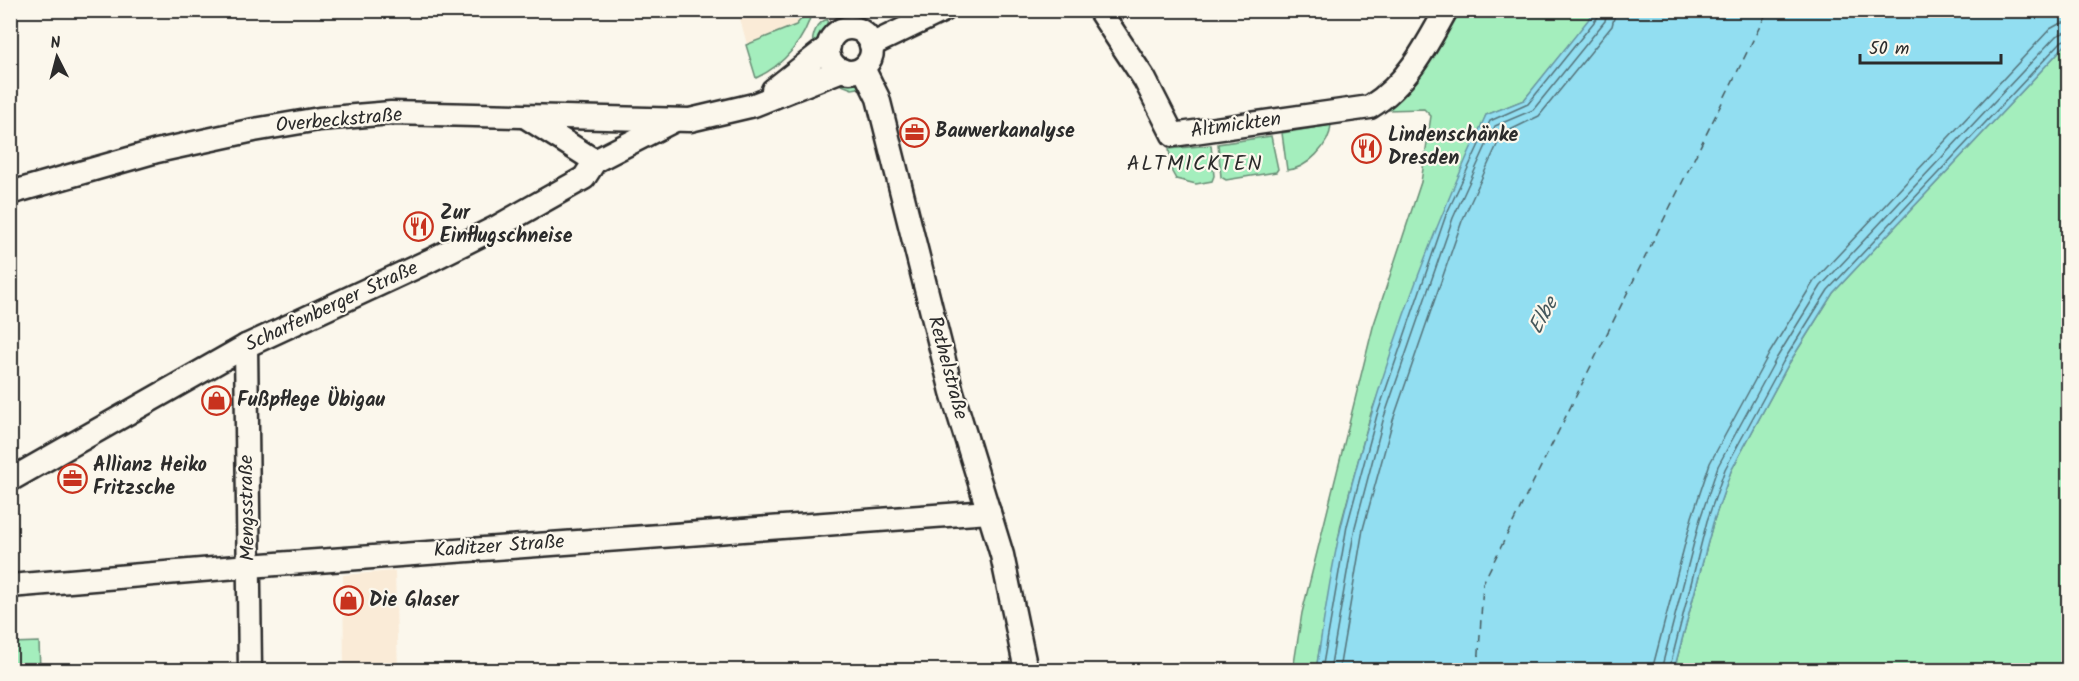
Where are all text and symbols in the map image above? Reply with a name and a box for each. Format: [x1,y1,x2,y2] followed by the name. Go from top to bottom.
[27,27,87,87] north arrow
[1860,27,2001,65] scale bar
[49,31,62,57] text: N
[1869,35,1909,64] text: 50 m
[274,100,404,142] street label: Overbeckstraße
[1189,104,1283,148] street label: Altmickten
[898,116,930,148] office icon: Bauwerkanalyse
[935,116,1075,148] place label: Bauwerkanalyse
[1388,120,1518,175] place label: Lindenschänke Dresden
[1351,132,1383,164] restaurant icon: Lindenschänke Dresden
[1127,148,1263,181] district label: ALTMICKTEN
[440,198,573,253] place label: Zur Einflugschneise
[403,210,435,242] restaurant icon: Zur Einflugschneise
[240,253,424,361] street label: Scharfenberger Straße
[1520,289,1569,341] water label: Elbe
[918,313,976,423] street label: Rethelstraße
[200,385,232,417] shop icon: Fußpflege Übigau
[237,385,385,417] place label: Fußpflege Übigau
[93,450,207,505] place label: Allianz Heiko Fritzsche
[231,455,265,561] street label: Mengsstraße
[56,462,88,494] office icon: Allianz Heiko Fritzsche
[432,526,566,568] street label: Kaditzer Straße
[332,585,364,617] shop icon: Die Glaser
[369,585,460,617] place label: Die Glaser

